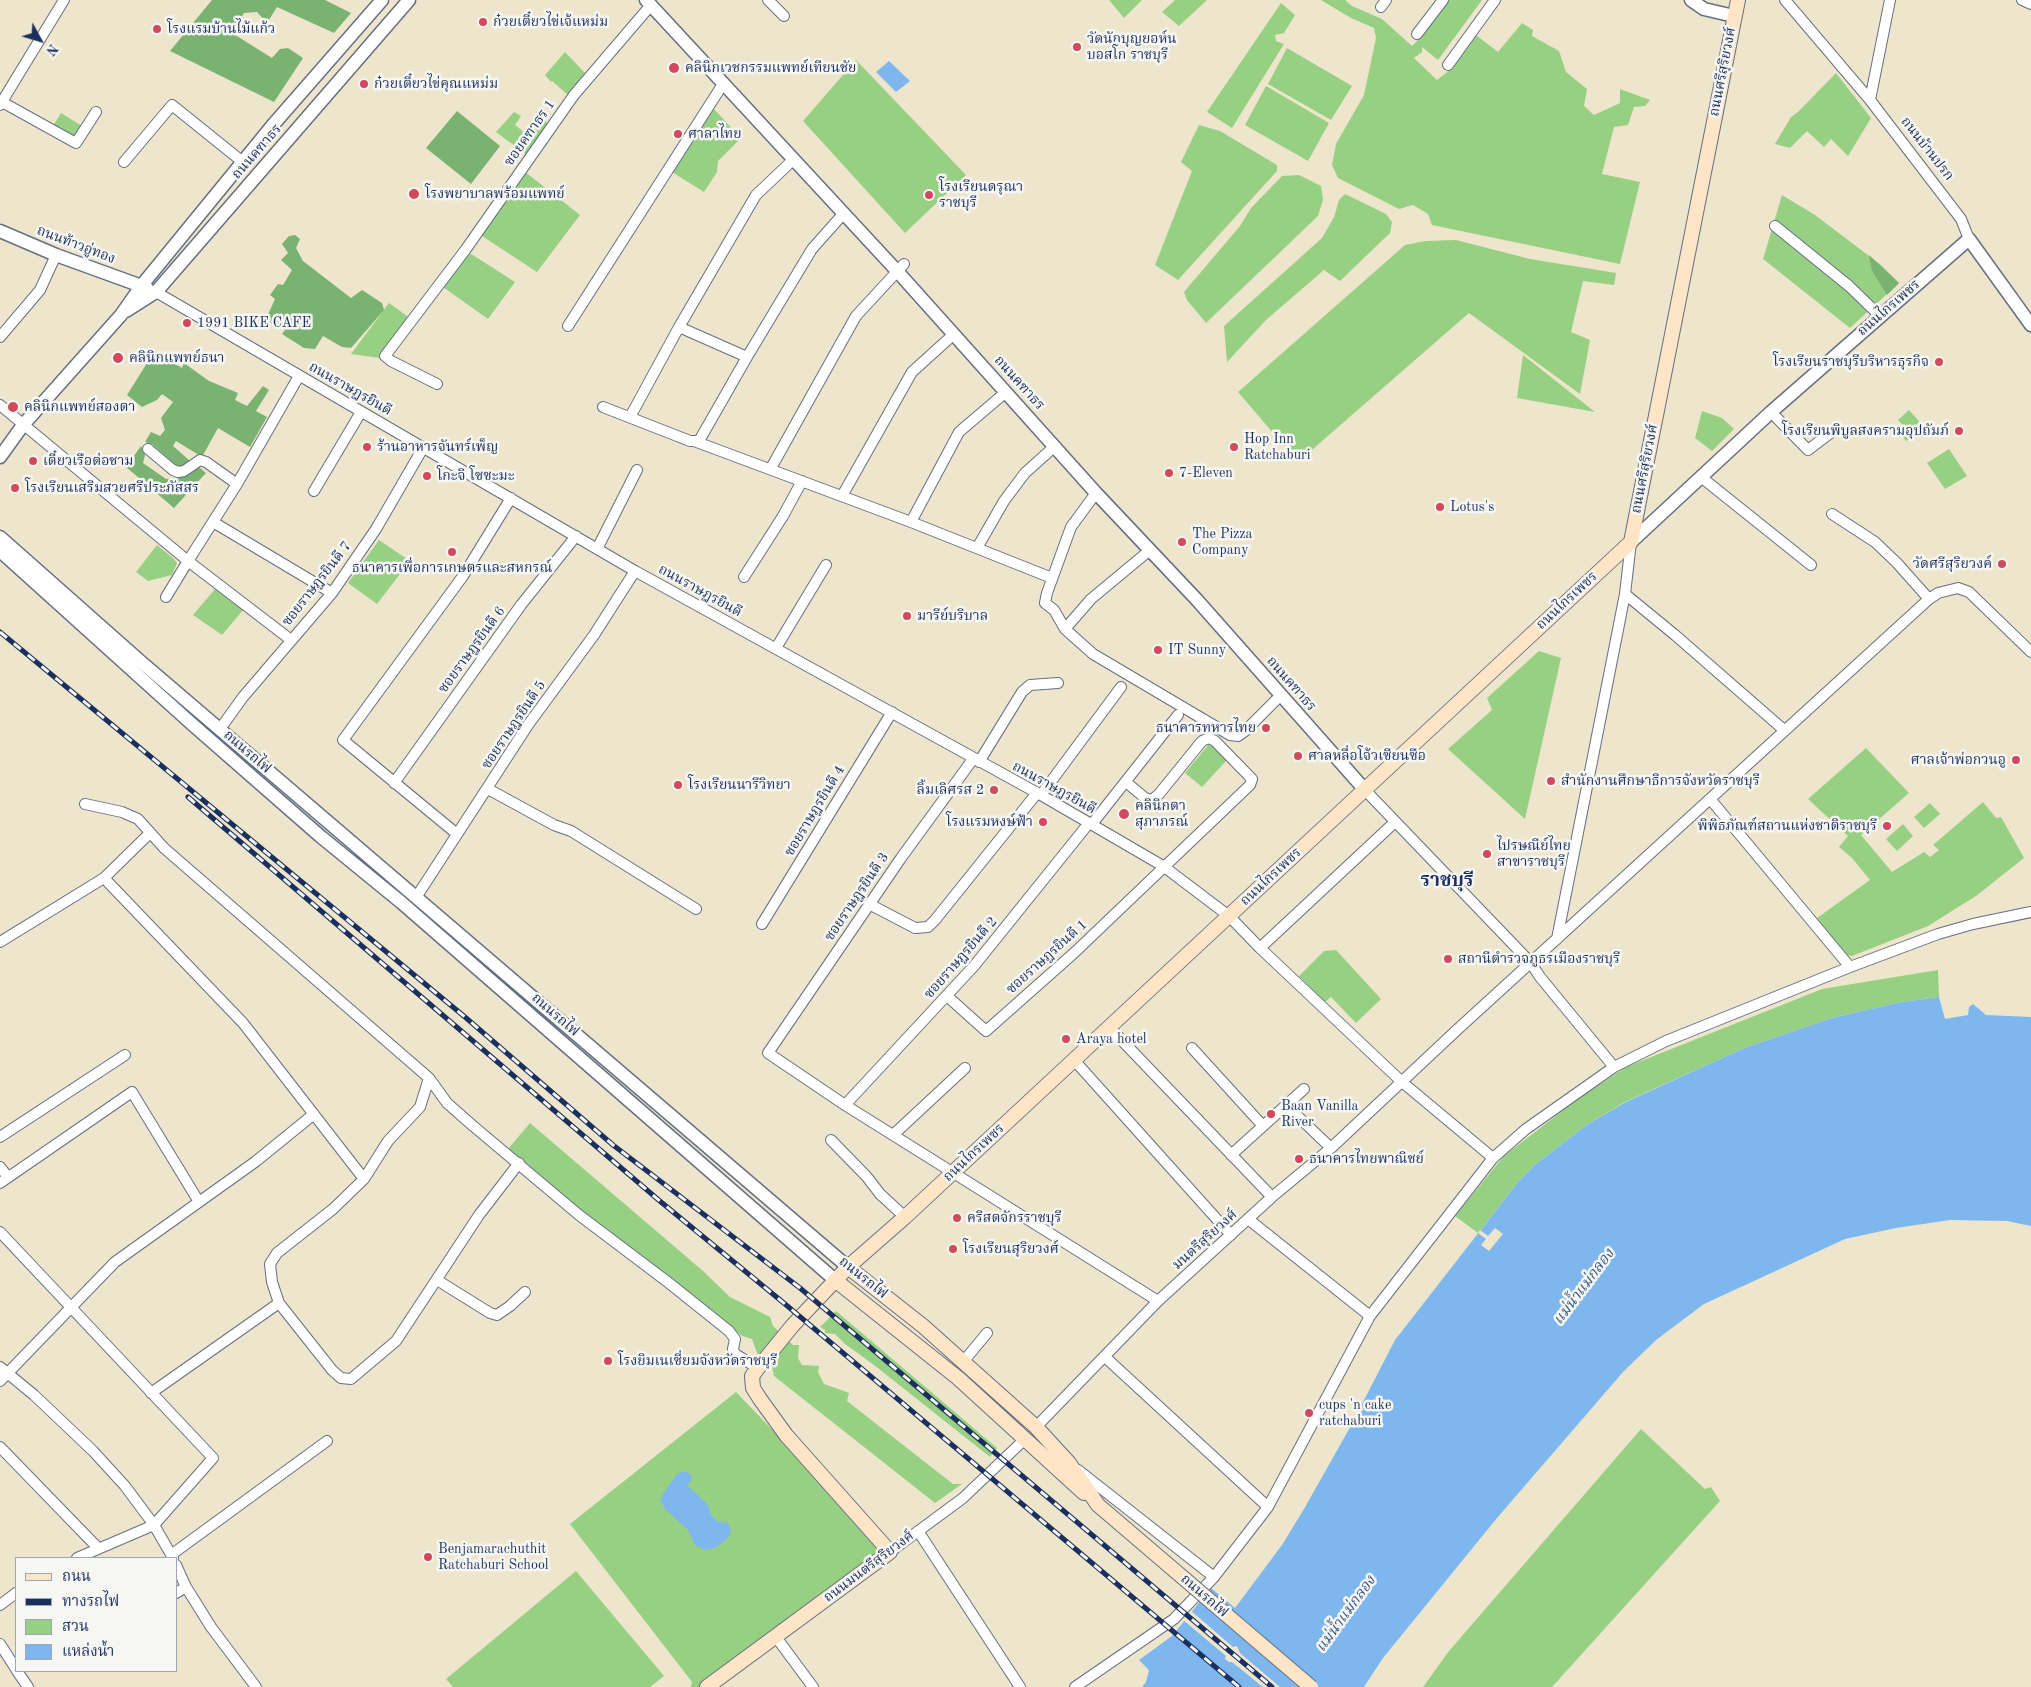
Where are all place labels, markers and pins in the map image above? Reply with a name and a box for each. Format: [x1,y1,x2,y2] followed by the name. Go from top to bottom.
[493,14,608,30] place label: ก๋วยเตี๋ยวไข่เจ้แหม่ม
[477,16,489,28] marker: ก๋วยเตี๋ยวไข่เจ้แหม่ม
[167,21,275,37] place label: โรงแรมบ้านไม้แก้ว
[151,23,163,35] marker: โรงแรมบ้านไม้แก้ว
[1087,31,1176,64] place label: วัดนักบุญยอห์น บอสโก ราชบุรี
[1071,41,1083,53] marker: วัดนักบุญยอห์น บอสโก ราชบุรี
[685,60,856,76] place label: คลินิกเวชกรรมแพทย์เทียนชัย
[667,61,681,75] marker: คลินิกเวชกรรมแพทย์เทียนชัย
[374,76,498,92] place label: ก๋วยเตี๋ยวไข่คุณแหม่ม
[358,78,370,90] marker: ก๋วยเตี๋ยวไข่คุณแหม่ม
[688,126,742,142] place label: ศาลาไทย
[672,128,684,140] marker: ศาลาไทย
[939,179,1023,212] place label: โรงเรียนดรุณา ราชบุรี
[425,186,565,202] place label: โรงพยาบาลพร้อมแพทย์
[407,187,421,201] marker: โรงพยาบาลพร้อมแพทย์
[923,189,935,201] marker: โรงเรียนดรุณา ราชบุรี
[197,315,311,331] place label: 1991 BIKE CAFE
[181,317,193,329] marker: 1991 BIKE CAFE
[129,350,224,366] place label: คลินิกแพทย์ธนา
[111,351,125,365] marker: คลินิกแพทย์ธนา
[1773,354,1929,370] place label: โรงเรียนราชบุรีบริหารธุรกิจ
[1933,356,1945,368] marker: โรงเรียนราชบุรีบริหารธุรกิจ
[24,399,135,415] place label: คลินิกแพทย์สองตา
[6,400,20,414] marker: คลินิกแพทย์สองตา
[1782,423,1949,439] place label: โรงเรียนพิบูลสงครามอุปถัมภ์
[1953,425,1965,437] marker: โรงเรียนพิบูลสงครามอุปถัมภ์
[1244,431,1311,464] place label: Hop Inn Ratchaburi
[377,439,498,455] place label: ร้านอาหารจันทร์เพ็ญ
[361,441,373,453] marker: ร้านอาหารจันทร์เพ็ญ
[1228,441,1240,453] marker: Hop Inn Ratchaburi
[43,453,133,469] place label: เตี๋ยวเรือต่อชาม
[27,455,39,467] marker: เตี๋ยวเรือต่อชาม
[1179,465,1233,481] place label: 7-Eleven
[1163,467,1175,479] marker: 7-Eleven
[437,468,514,484] place label: โกะจิ โซซะมะ
[421,470,433,482] marker: โกะจิ โซซะมะ
[25,480,199,496] place label: โรงเรียนเสริมสวยศรีประภัสสร
[9,482,21,494] marker: โรงเรียนเสริมสวยศรีประภัสสร
[1450,499,1494,515] place label: Lotus's
[1434,501,1446,513] marker: Lotus's
[1192,526,1253,558] place label: The Pizza Company
[1176,536,1188,548] marker: The Pizza Company
[446,546,458,558] marker: ธนาคารเพื่อการเกษตรและสหกรณ์
[1913,556,1992,572] place label: วัดศรีสุริยวงค์
[1996,558,2008,570] marker: วัดศรีสุริยวงค์
[352,560,552,576] place label: ธนาคารเพื่อการเกษตรและสหกรณ์
[917,608,988,624] place label: มารีย์บริบาล
[901,610,913,622] marker: มารีย์บริบาล
[1168,642,1226,658] place label: IT Sunny
[1152,644,1164,656] marker: IT Sunny
[1156,720,1256,736] place label: ธนาคารทหารไทย
[1260,722,1272,734] marker: ธนาคารทหารไทย
[1308,748,1426,764] place label: ศาลหลื่อโจ้วเซียนซือ
[1292,750,1304,762] marker: ศาลหลื่อโจ้วเซียนซือ
[1911,752,2006,768] place label: ศาลเจ้าพ่อกวนอู
[2010,754,2022,766] marker: ศาลเจ้าพ่อกวนอู
[1561,773,1760,789] place label: สำนักงานศึกษาธิการจังหวัดราชบุรี
[1545,775,1557,787] marker: สำนักงานศึกษาธิการจังหวัดราชบุรี
[688,777,791,793] place label: โรงเรียนนารีวิทยา
[672,779,684,791] marker: โรงเรียนนารีวิทยา
[917,782,984,798] place label: ลิ้มเลิศรส 2
[988,784,1000,796] marker: ลิ้มเลิศรส 2
[1135,798,1188,830] place label: คลินิกตา สุภาภรณ์
[1117,807,1131,821] marker: คลินิกตา สุภาภรณ์
[946,814,1033,830] place label: โรงแรมหงษ์ฟ้า
[1037,816,1049,828] marker: โรงแรมหงษ์ฟ้า
[1698,818,1877,834] place label: พิพิธภัณฑ์สถานแห่งชาติราชบุรี
[1881,820,1893,832] marker: พิพิธภัณฑ์สถานแห่งชาติราชบุรี
[1497,838,1571,870] place label: ไปรษณีย์ไทย สาขาราชบุรี
[1481,848,1493,860] marker: ไปรษณีย์ไทย สาขาราชบุรี
[1458,951,1620,967] place label: สถานีตำรวจภูธรเมืองราชบุรี
[1442,953,1454,965] marker: สถานีตำรวจภูธรเมืองราชบุรี
[1076,1031,1147,1047] place label: Araya hotel
[1060,1033,1072,1045] marker: Araya hotel
[1281,1098,1358,1130] place label: Baan Vanilla River
[1265,1108,1277,1120] marker: Baan Vanilla River
[1309,1151,1424,1167] place label: ธนาคารไทยพาณิชย์
[1293,1153,1305,1165] marker: ธนาคารไทยพาณิชย์
[967,1210,1062,1226] place label: คริสตจักรราชบุรี
[951,1212,963,1224] marker: คริสตจักรราชบุรี
[963,1241,1059,1257] place label: โรงเรียนสุริยวงศ์
[947,1243,959,1255] marker: โรงเรียนสุริยวงศ์
[618,1353,777,1369] place label: โรงยิมเนเซี่ยมจังหวัดราชบุรี
[602,1355,614,1367] marker: โรงยิมเนเซี่ยมจังหวัดราชบุรี
[1319,1397,1391,1430] place label: cups 'n cake ratchaburi
[1303,1407,1315,1419] marker: cups 'n cake ratchaburi
[438,1541,549,1574] place label: Benjamarachuthit Ratchaburi School
[422,1551,434,1563] marker: Benjamarachuthit Ratchaburi School

